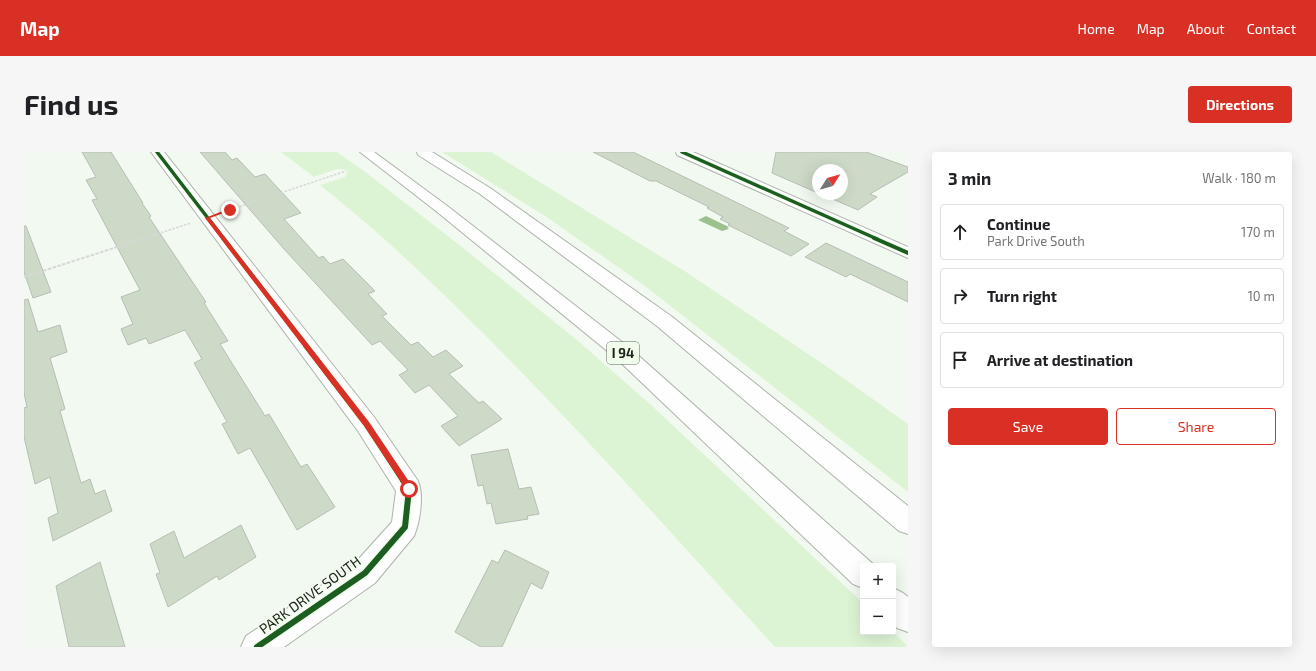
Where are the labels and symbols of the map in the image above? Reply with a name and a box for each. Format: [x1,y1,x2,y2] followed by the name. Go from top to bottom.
[812,164,848,200] north arrow
[221,201,239,219] route end
[607,342,639,364] road number: I 94
[400,480,418,498] route start
[256,552,364,637] street label: PARK DRIVE SOUTH

